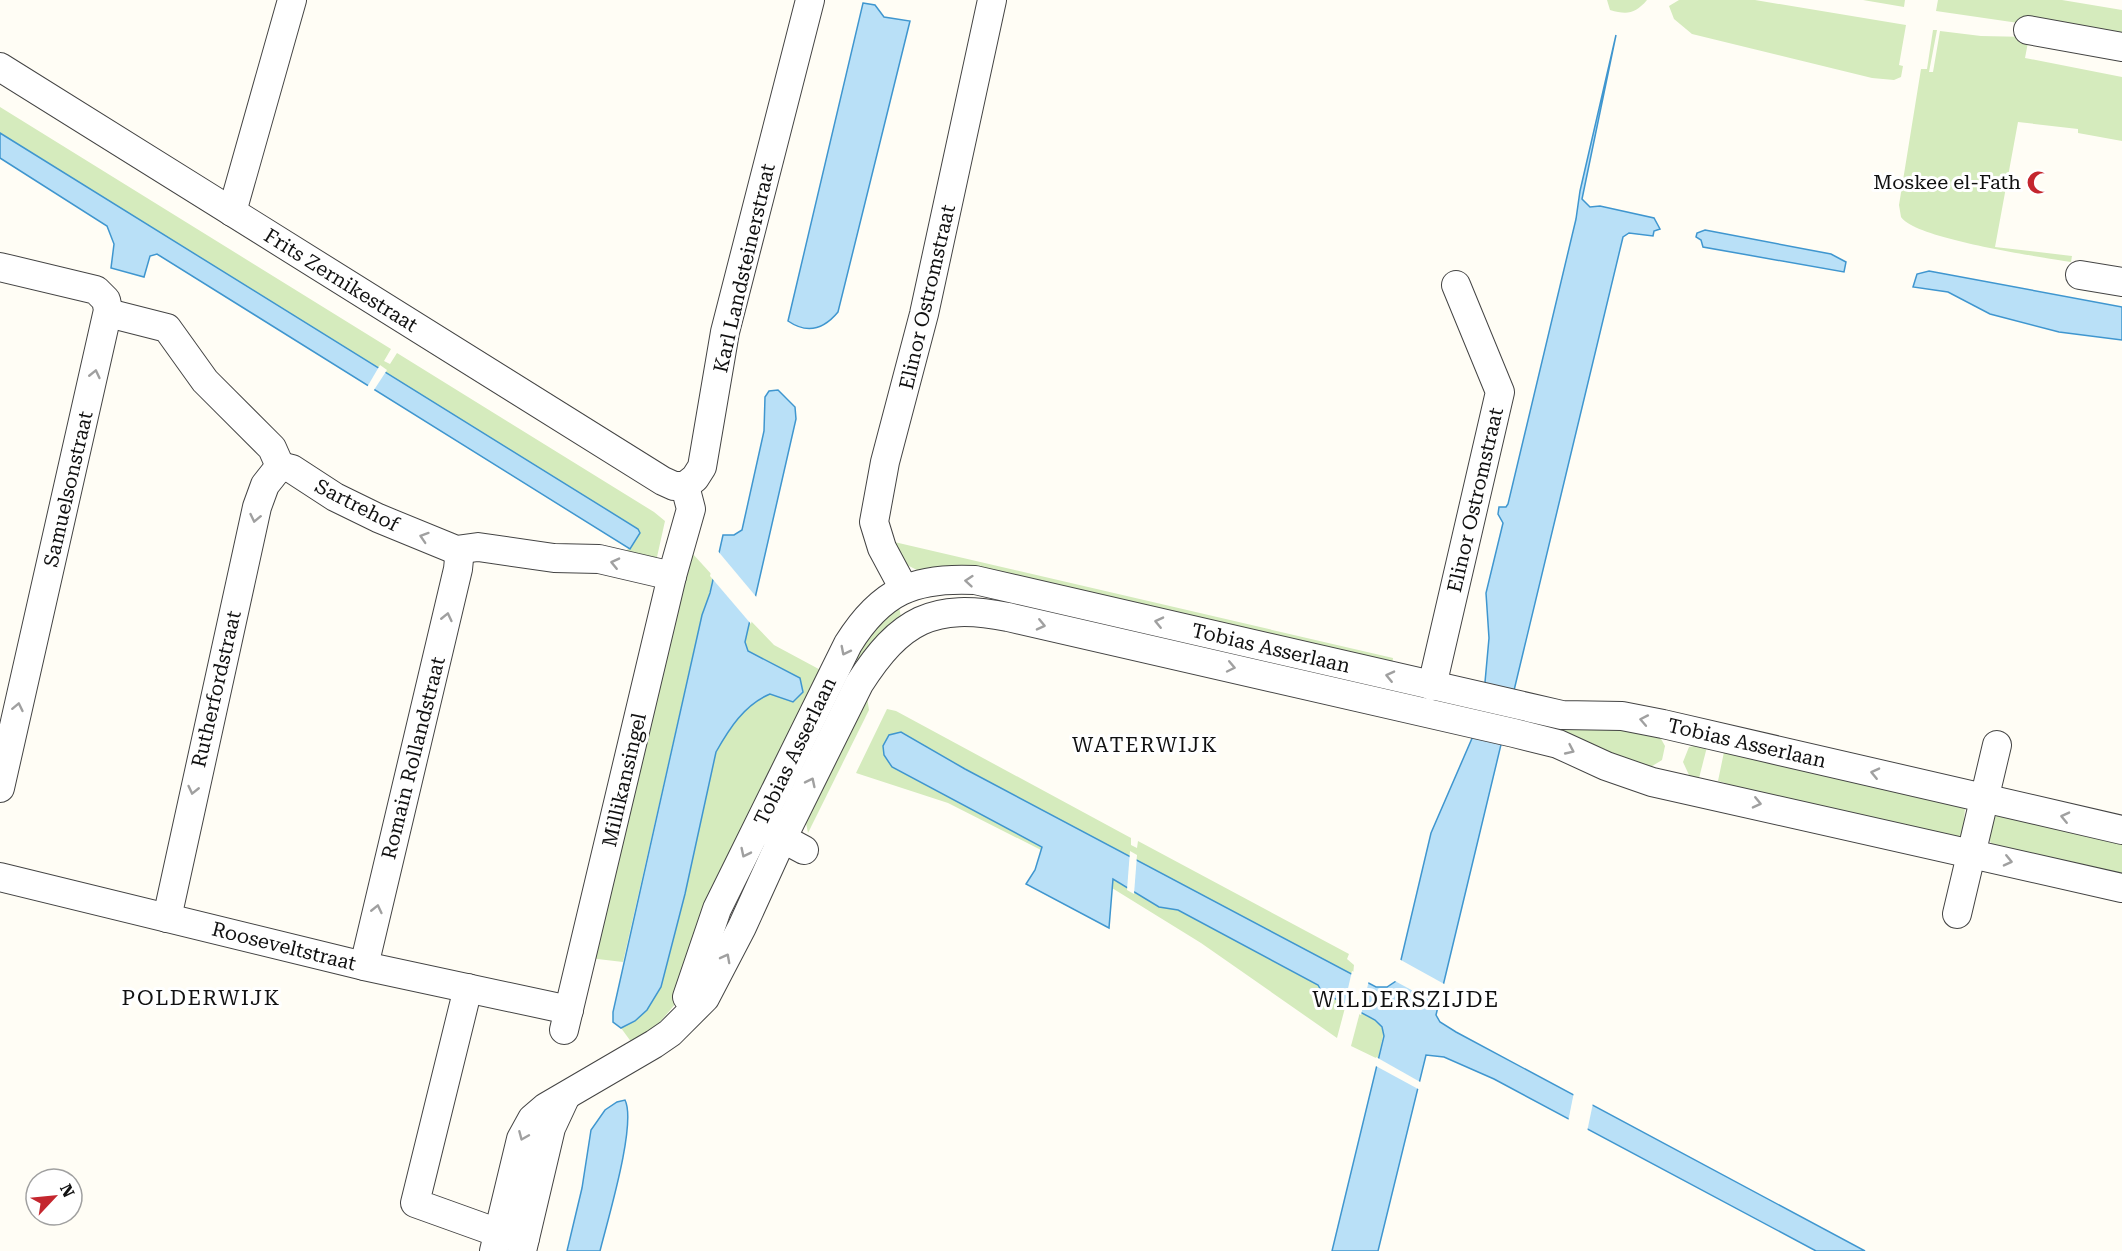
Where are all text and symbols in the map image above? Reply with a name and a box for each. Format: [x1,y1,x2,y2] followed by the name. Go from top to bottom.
[708,161,780,375] street label: Karl Landsteinerstraat
[2026,169,2052,195] mosque icon: Moskee el-Fath
[1873,170,2021,194] place label: Moskee el-Fath
[894,202,960,392] street label: Elinor Ostromstraat
[260,223,423,337] street label: Frits Zernikestraat
[87,369,100,379] one-way arrow
[1442,405,1508,595] street label: Elinor Ostromstraat
[38,408,98,569] street label: Samuelsonstraat
[311,474,404,537] street label: Sartrehof
[249,512,262,522] one-way arrow
[419,531,430,544] one-way arrow
[610,557,620,570] one-way arrow
[964,574,973,587] one-way arrow
[186,608,246,770] street label: Rutherfordstraat
[440,612,453,622] one-way arrow
[1036,617,1046,630] one-way arrow
[1155,617,1165,630] one-way arrow
[1189,618,1353,678] street label: Tobias Asserlaan
[840,645,852,656] one-way arrow
[376,654,450,862] street label: Romain Rollandstraat
[1226,660,1236,673] one-way arrow
[1385,670,1395,683] one-way arrow
[749,673,841,829] street label: Tobias Asserlaan
[11,702,24,712] one-way arrow
[597,711,651,849] street label: Millikansingel
[1665,713,1829,773] street label: Tobias Asserlaan
[1639,714,1649,727] one-way arrow
[1072,733,1218,757] district label: WATERWIJK
[1564,742,1575,754] one-way arrow
[1870,767,1880,780] one-way arrow
[803,777,815,788] one-way arrow
[187,784,200,794] one-way arrow
[1751,796,1761,809] one-way arrow
[2060,812,2070,825] one-way arrow
[740,847,752,858] one-way arrow
[2003,854,2013,867] one-way arrow
[369,904,382,914] one-way arrow
[209,916,359,976] street label: Rooseveltstraat
[719,953,730,964] one-way arrow
[122,986,280,1010] district label: POLDERWIJK
[1312,987,1500,1012] district label: WILDERSZIJDE
[518,1129,530,1140] one-way arrow
[24,1167,84,1227] north arrow
[56,1181,78,1200] text: N

